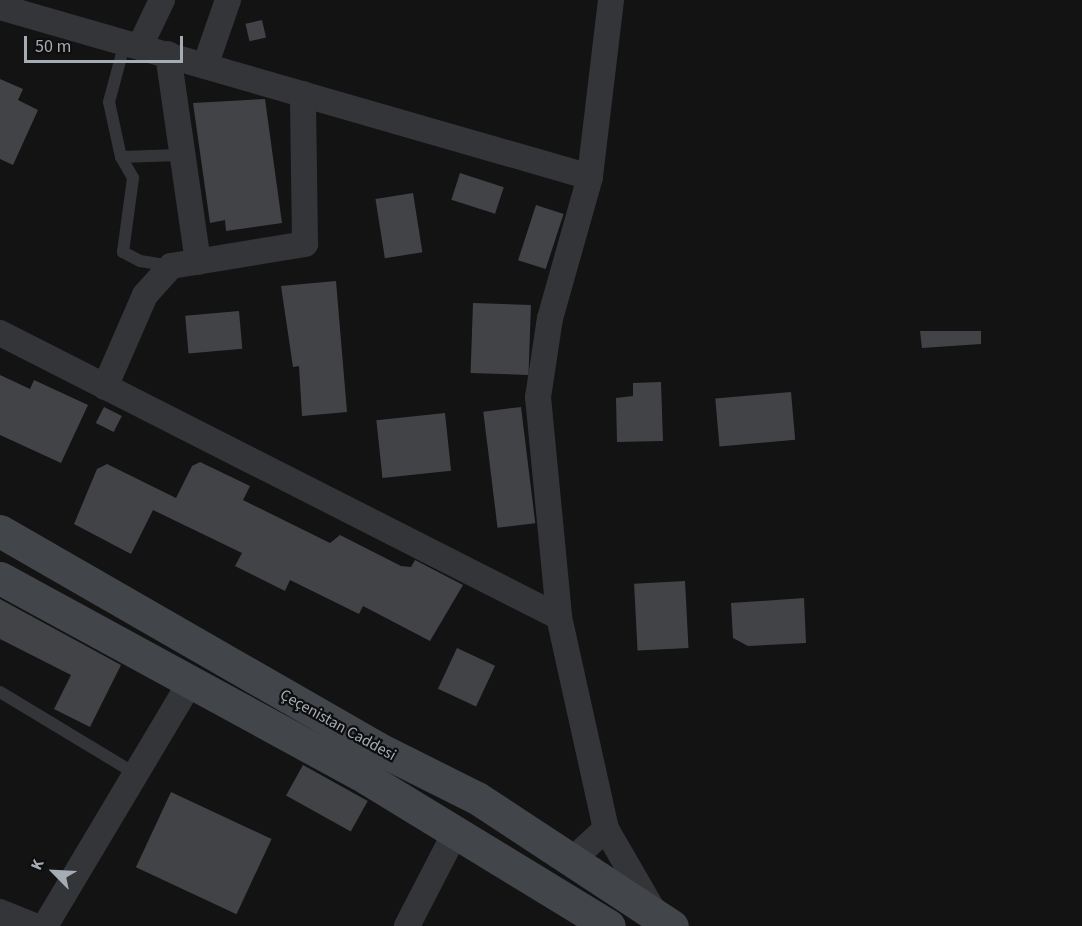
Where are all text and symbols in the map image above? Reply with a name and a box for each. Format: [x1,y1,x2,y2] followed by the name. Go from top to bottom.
[27,24,186,62] scale bar
[35,34,71,59] text: 50 m
[277,685,399,765] street label: Çeçenistan Caddesi
[24,842,84,902] north arrow
[26,856,50,874] text: K

